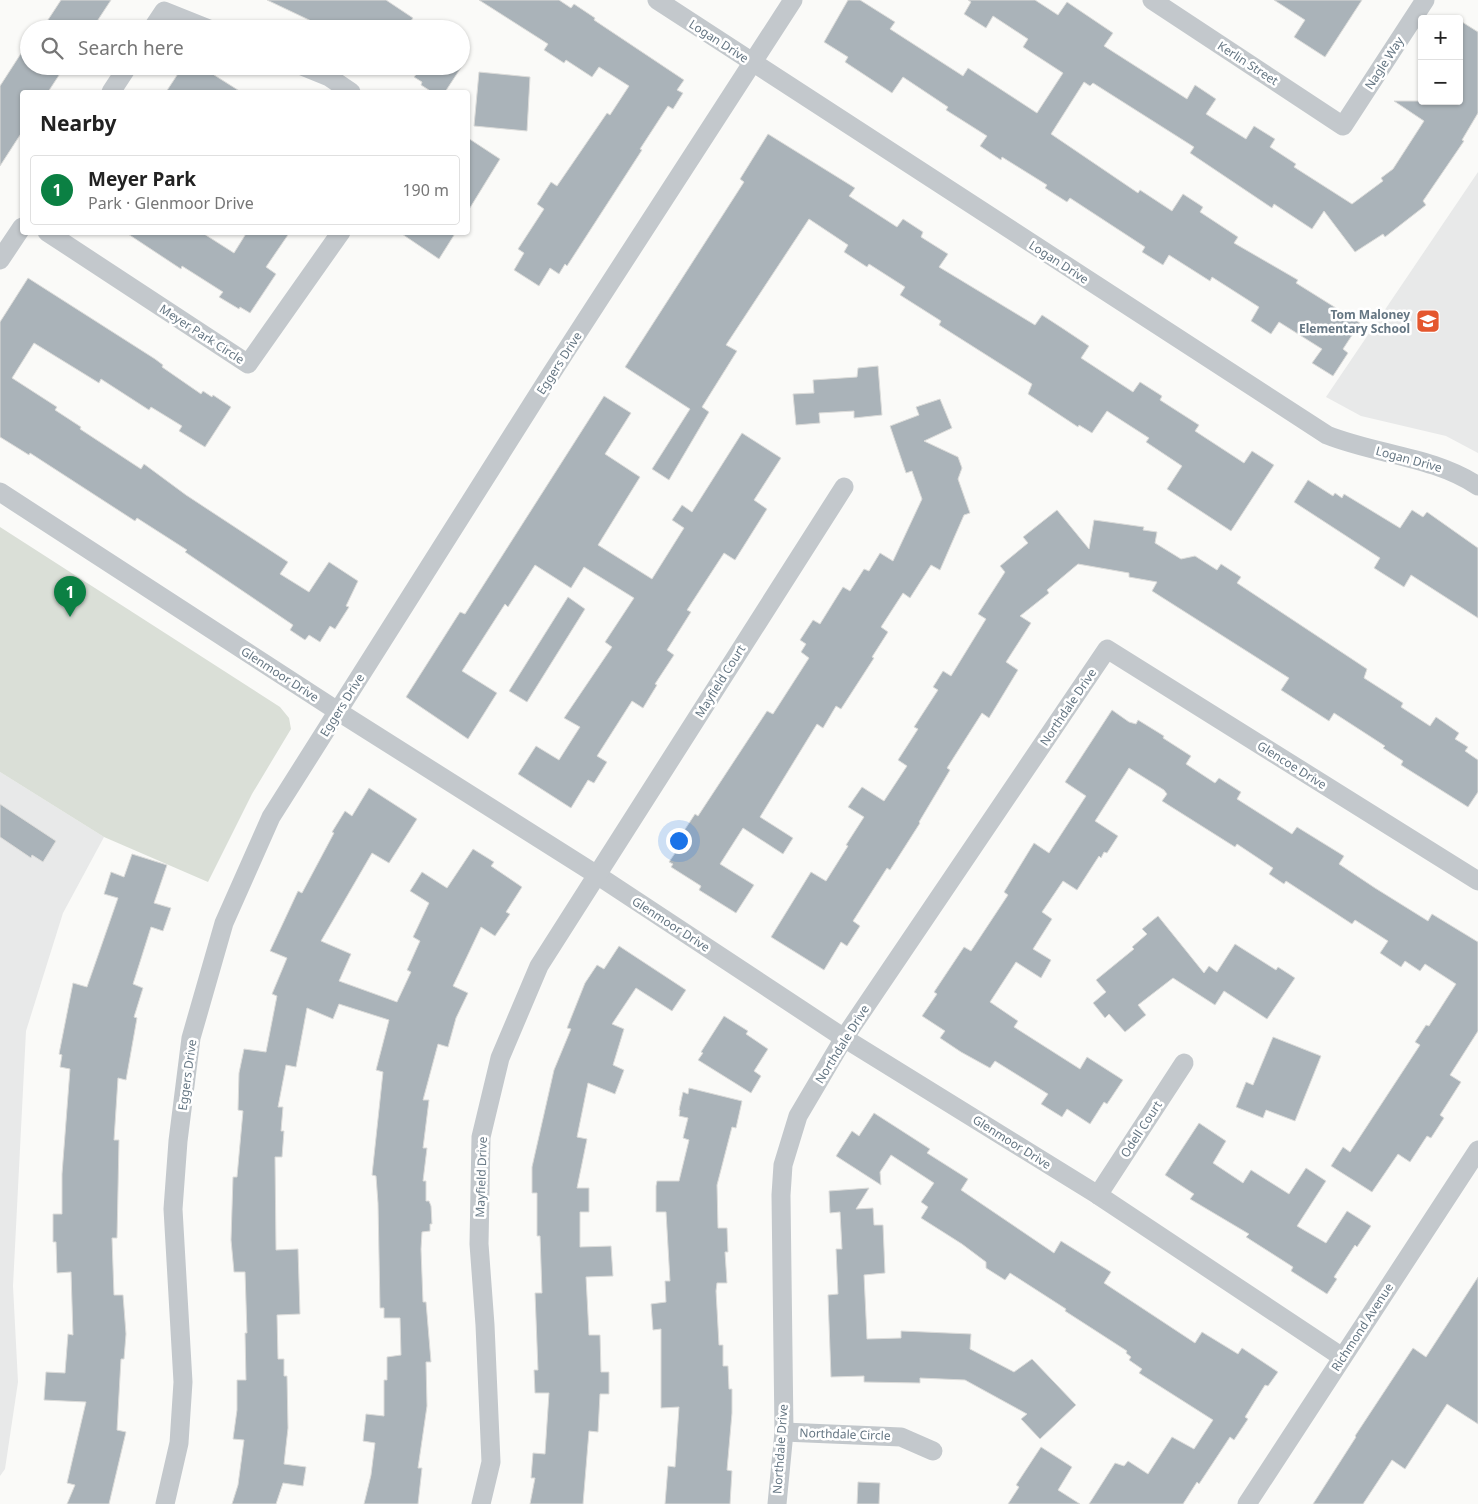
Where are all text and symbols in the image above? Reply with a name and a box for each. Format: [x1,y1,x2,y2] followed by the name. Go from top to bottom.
[686,15,752,67] street label: Logan Drive
[1418,15,1463,105] map controls
[1418,15,1463,60] button: +
[20,20,470,75] search box
[1361,32,1408,93] street label: Nagle Way
[38,34,66,62] icon: search
[78,35,184,61] text: Search here
[1214,37,1282,89] street label: Kerlin Street
[1418,60,1463,105] button: −
[40,109,116,137] text: Nearby
[88,166,196,192] text: Meyer Park
[52,179,62,201] text: 1
[402,179,449,201] text: 190 m
[88,192,254,214] text: Park · Glenmoor Drive
[1026,236,1092,288] street label: Logan Drive
[156,300,248,368] street label: Meyer Park Circle
[1299,306,1410,337] place label: Tom Maloney Elementary School
[1415,308,1441,334] school or university icon: Tom Maloney Elementary School
[532,328,586,398] street label: Eggers Drive
[1374,442,1444,476] street label: Logan Drive
[54,576,86,617] pin: 1
[691,641,750,721] street label: Mayfield Court
[238,642,322,706] street label: Glenmoor Drive
[1036,665,1100,749] street label: Northdale Drive
[316,670,368,740] street label: Eggers Drive
[1254,737,1330,793] street label: Glencoe Drive
[666,828,692,854] your location
[629,892,713,956] street label: Glenmoor Drive
[811,1001,873,1087] street label: Northdale Drive
[174,1038,200,1112] street label: Eggers Drive
[1116,1097,1166,1161] street label: Odell Court
[970,1111,1055,1173] street label: Glenmoor Drive
[471,1136,491,1218] street label: Mayfield Drive
[1327,1279,1397,1375] street label: Richmond Avenue
[768,1403,792,1494] street label: Northdale Drive
[799,1424,891,1444] street label: Northdale Circle

